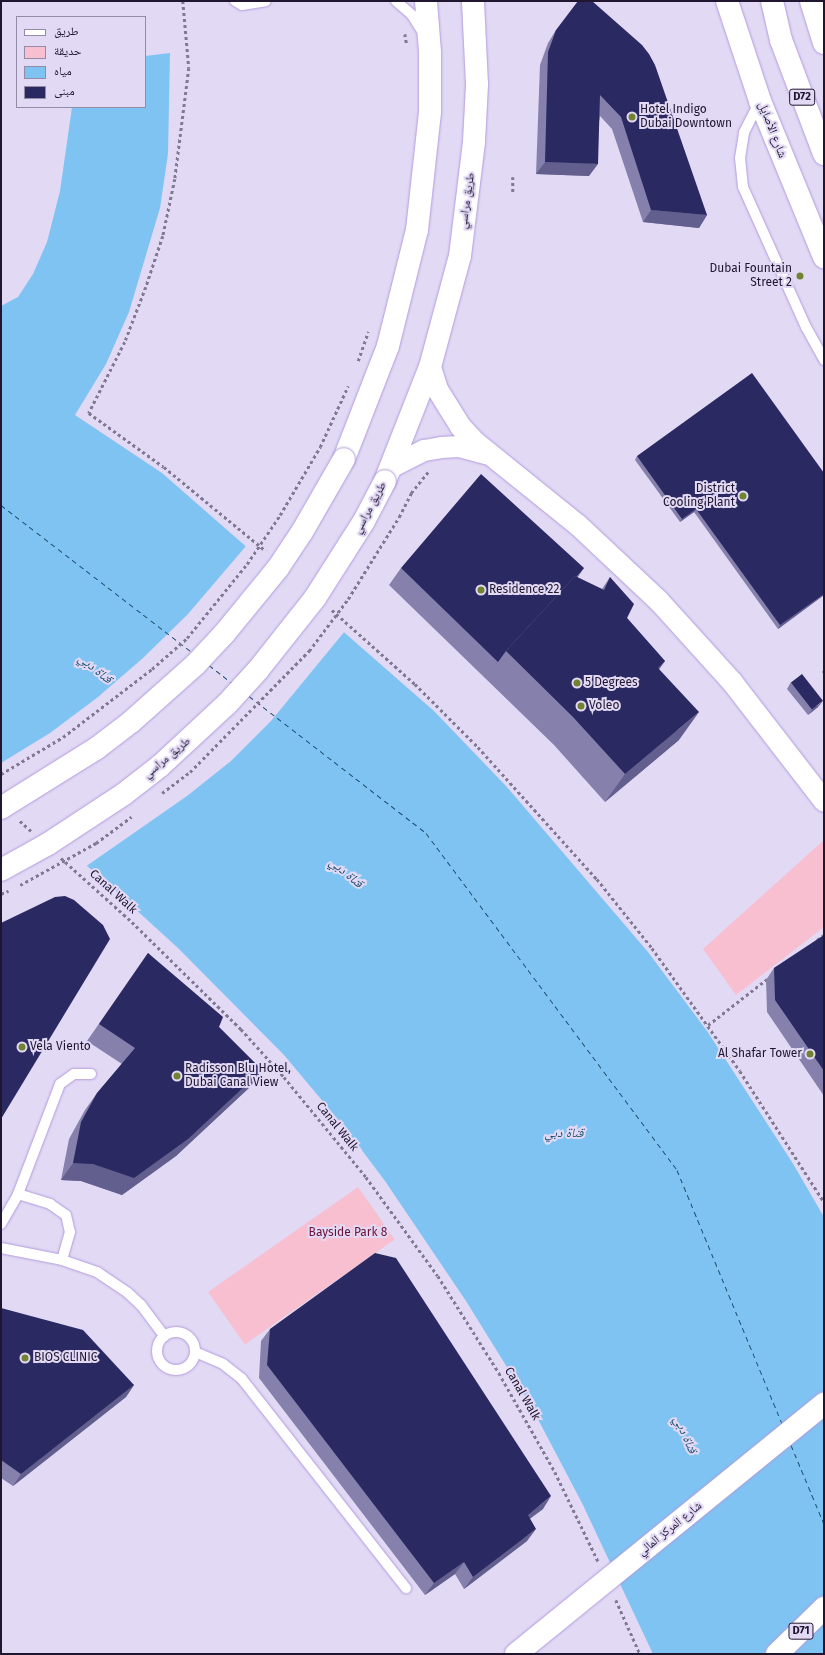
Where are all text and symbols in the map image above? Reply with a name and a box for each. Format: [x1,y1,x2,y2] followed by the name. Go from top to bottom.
[16,16,146,108] legend
[54,24,79,38] text: طريق
[54,44,82,58] text: حديقة
[54,64,72,78] text: مياه
[54,84,75,98] text: مبنى
[789,88,815,106] road number: D72
[755,100,789,160] street label: شارع الأصايل
[640,103,732,131] place label: Hotel Indigo Dubai Downtown
[627,112,637,122] marker: Hotel Indigo Dubai Downtown
[456,172,478,230] street label: طريق مراسي
[710,262,792,290] place label: Dubai Fountain Street 2
[795,271,805,281] marker: Dubai Fountain Street 2
[350,479,390,537] street label: طريق مراسي
[663,482,735,510] place label: District Cooling Plant
[738,491,748,501] marker: District Cooling Plant
[489,583,559,597] place label: Residence 22
[476,585,486,595] marker: Residence 22
[75,651,115,687] water label: قناة دبي
[585,676,638,690] place label: 5 Degrees
[572,678,582,688] marker: 5 Degrees
[589,699,619,713] place label: Voleo
[576,701,586,711] marker: Voleo
[141,734,193,782] street label: طريق مراسي
[326,854,366,892] water label: قناة دبي
[86,867,140,917] street label: Canal Walk
[30,1040,91,1054] place label: Vela Viento
[17,1042,27,1052] marker: Vela Viento
[718,1047,802,1061] place label: Al Shafar Tower
[805,1049,815,1059] marker: Al Shafar Tower
[185,1062,291,1090] place label: Radisson Blu Hotel, Dubai Canal View
[172,1071,182,1081] marker: Radisson Blu Hotel, Dubai Canal View
[313,1100,361,1154] street label: Canal Walk
[544,1125,584,1141] water label: قناة دبي
[309,1226,387,1240] park label: Bayside Park 8
[34,1351,98,1365] place label: BIOS CLINIC
[19,1352,31,1364] marker: BIOS CLINIC
[501,1365,543,1423] street label: Canal Walk
[670,1414,700,1456] water label: قناة دبي
[635,1499,705,1559] street label: شارع المركز المالي
[788,1622,814,1640] road number: D71

